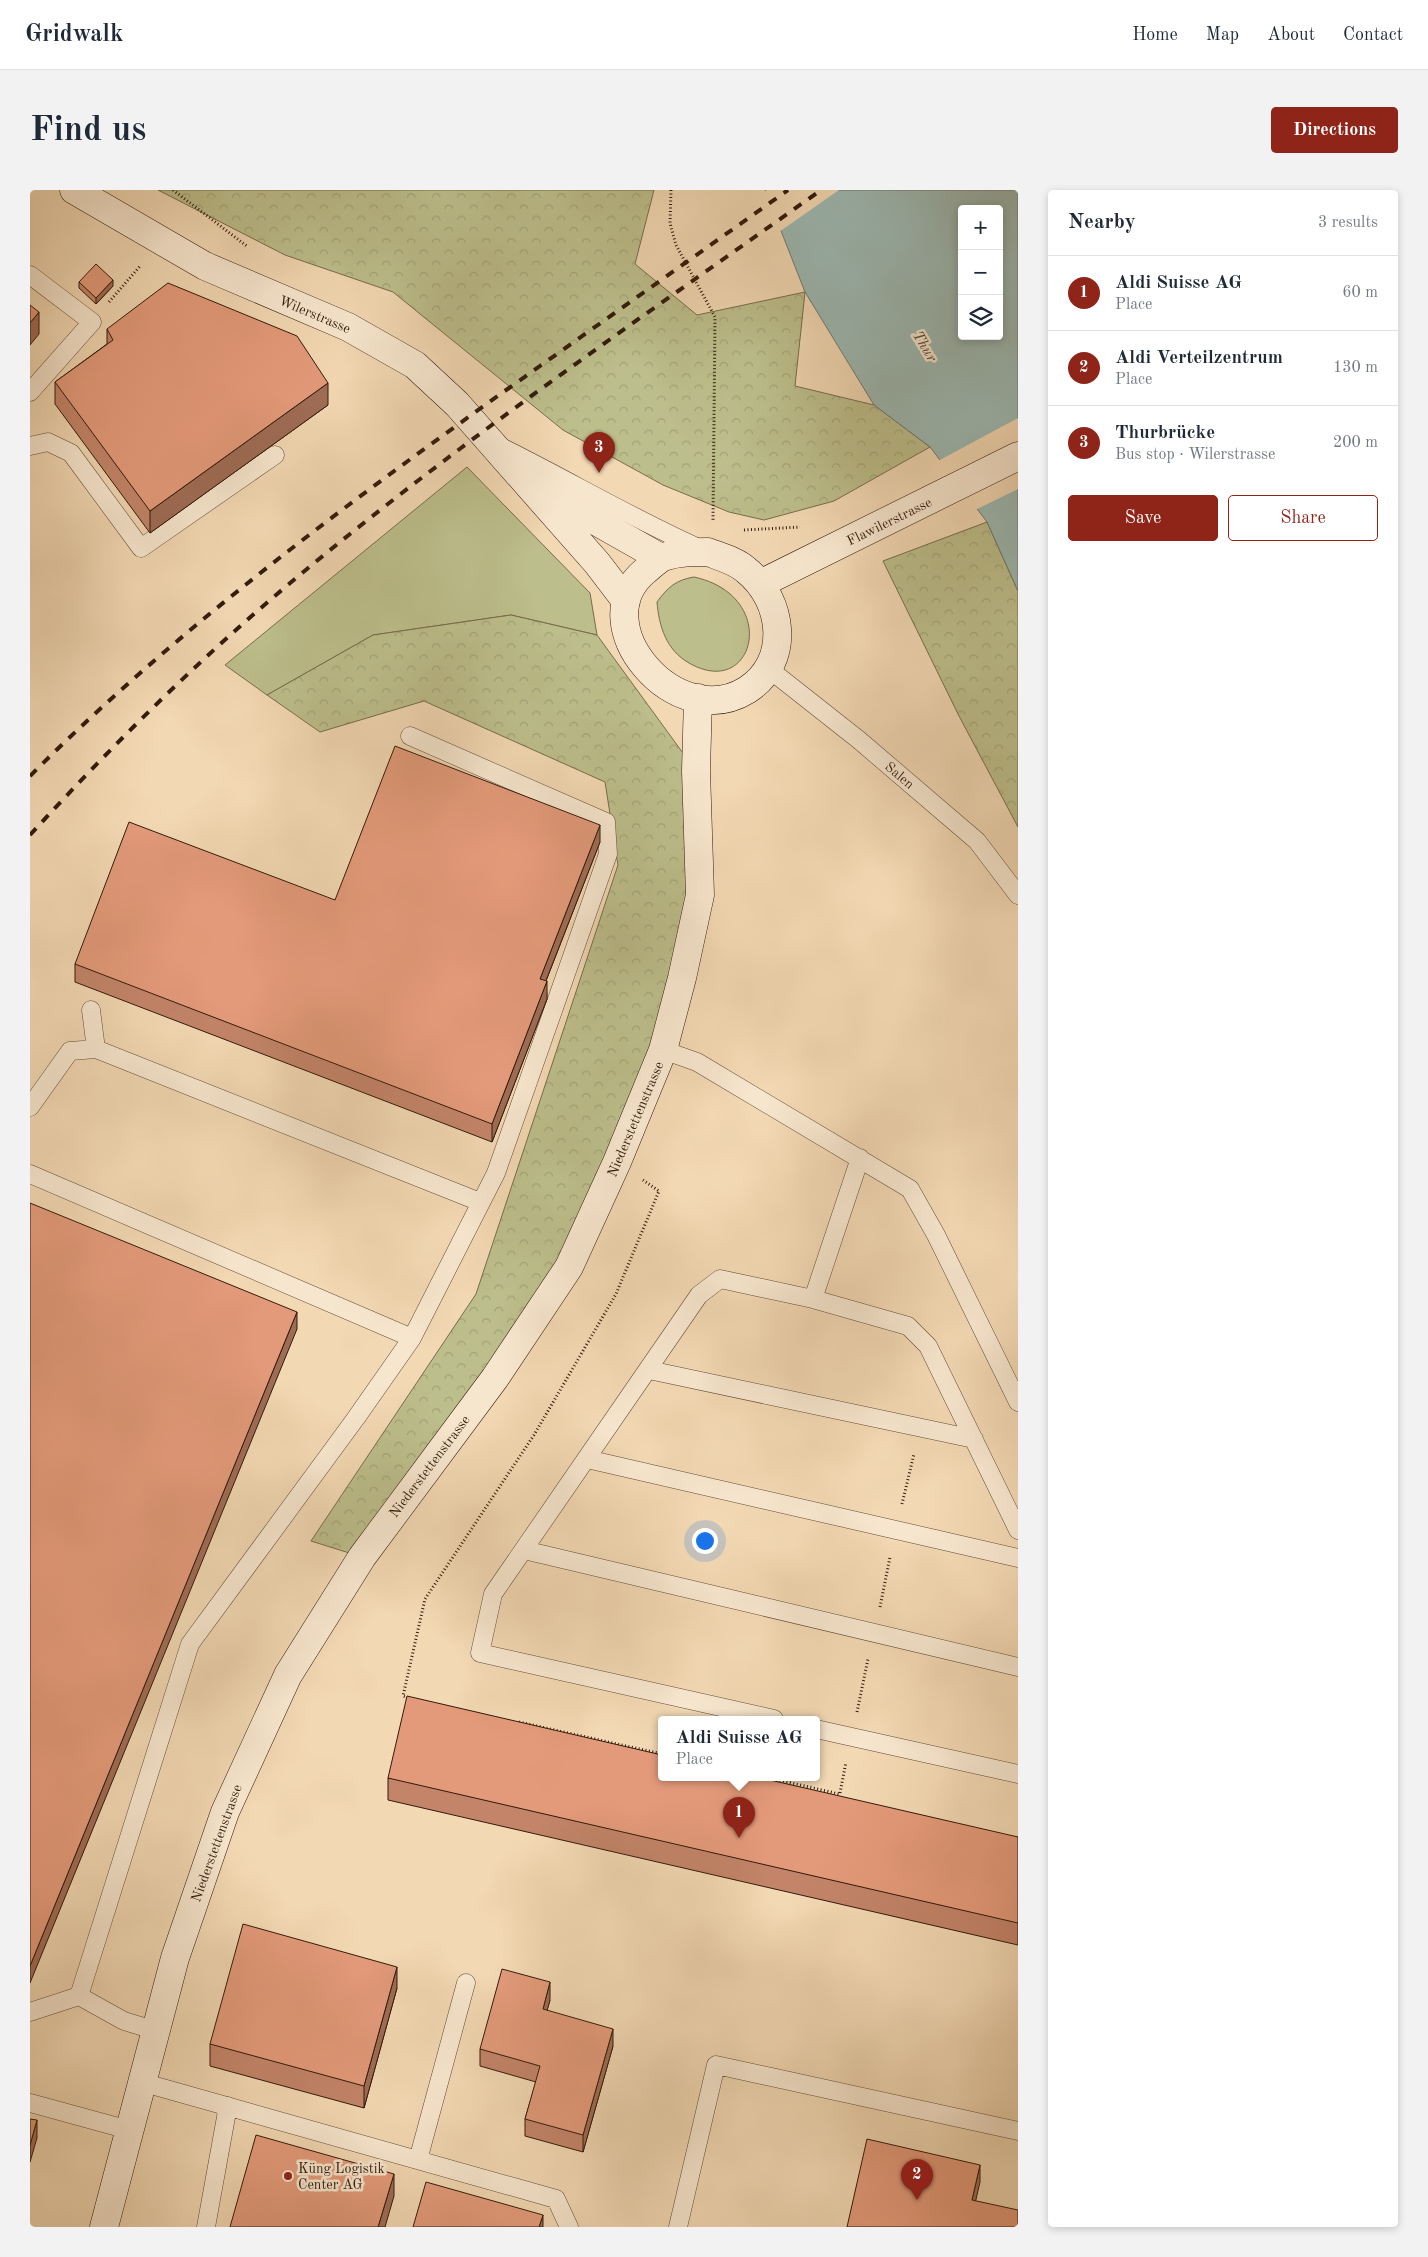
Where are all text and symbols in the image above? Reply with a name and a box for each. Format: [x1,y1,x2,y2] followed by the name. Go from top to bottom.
[25,23,123,47] text: Gridwalk
[1132,26,1178,44] text: Home
[1206,26,1239,44] text: Map
[1267,26,1315,44] text: About
[1343,26,1403,44] text: Contact
[1271,107,1398,153] button: Directions
[30,113,146,148] text: Find us
[958,205,1003,340] map controls
[958,205,1003,250] button: +
[1068,212,1136,233] text: Nearby
[1318,215,1378,231] text: 3 results
[958,250,1003,295] button: −
[1115,274,1242,293] text: Aldi Suisse AG
[1079,285,1089,301] text: 1
[1342,285,1378,301] text: 60 m
[277,294,352,336] street label: Wilerstrasse
[958,295,1003,340] button: layers
[1115,297,1152,313] text: Place
[909,329,939,365] water label: Thur
[1115,349,1283,368] text: Aldi Verteilzentrum
[1079,360,1089,376] text: 2
[1333,360,1378,376] text: 130 m
[1115,372,1152,388] text: Place
[1115,424,1215,443] text: Thurbrücke
[583,432,615,473] pin: 3
[1079,435,1089,451] text: 3
[1333,435,1378,451] text: 200 m
[1115,447,1275,463] text: Bus stop · Wilerstrasse
[845,495,934,548] street label: Flawilerstrasse
[1068,495,1218,541] button: Save
[1228,495,1378,541] button: Share
[882,760,917,792] street label: Salen
[605,1060,667,1179] street label: Niederstettenstrasse
[387,1413,473,1520] street label: Niederstettenstrasse
[692,1528,718,1554] your location
[658,1716,820,1781] popup
[676,1729,802,1748] text: Aldi Suisse AG
[676,1752,713,1768] text: Place
[189,1783,245,1904] street label: Niederstettenstrasse
[723,1797,755,1838] pin: 1
[901,2159,933,2200] pin: 2
[298,2162,385,2192] place label: Küng Logistik Center AG
[282,2170,294,2182] marker: Küng Logistik Center AG

